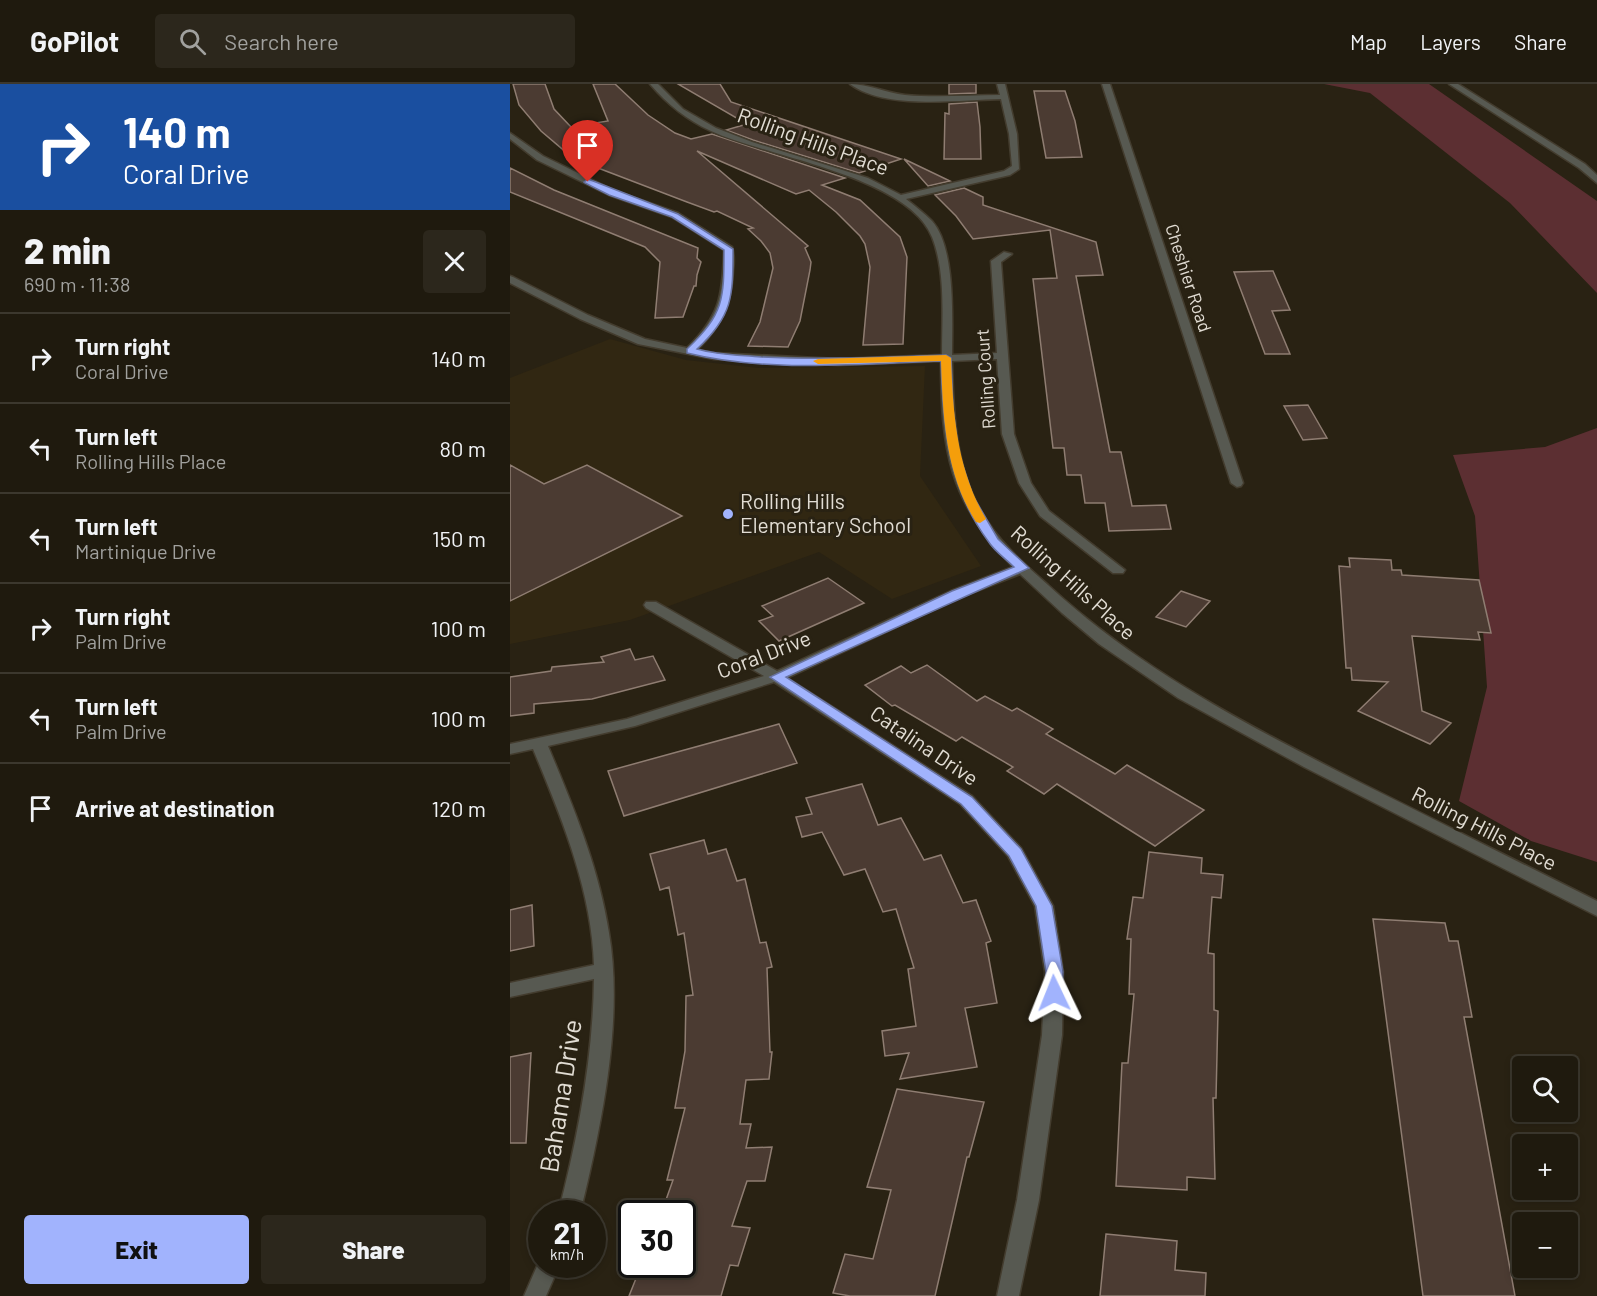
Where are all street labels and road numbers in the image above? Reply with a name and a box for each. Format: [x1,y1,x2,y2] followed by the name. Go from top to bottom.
[734,102,893,180] street label: Rolling Hills Place
[1161,221,1217,335] street label: Cheshier Road
[971,328,999,430] street label: Rolling Court
[1007,519,1141,644] street label: Rolling Hills Place
[713,624,814,683] street label: Coral Drive
[866,699,984,790] street label: Catalina Drive
[1408,780,1561,875] street label: Rolling Hills Place
[532,1017,587,1175] street label: Bahama Drive

